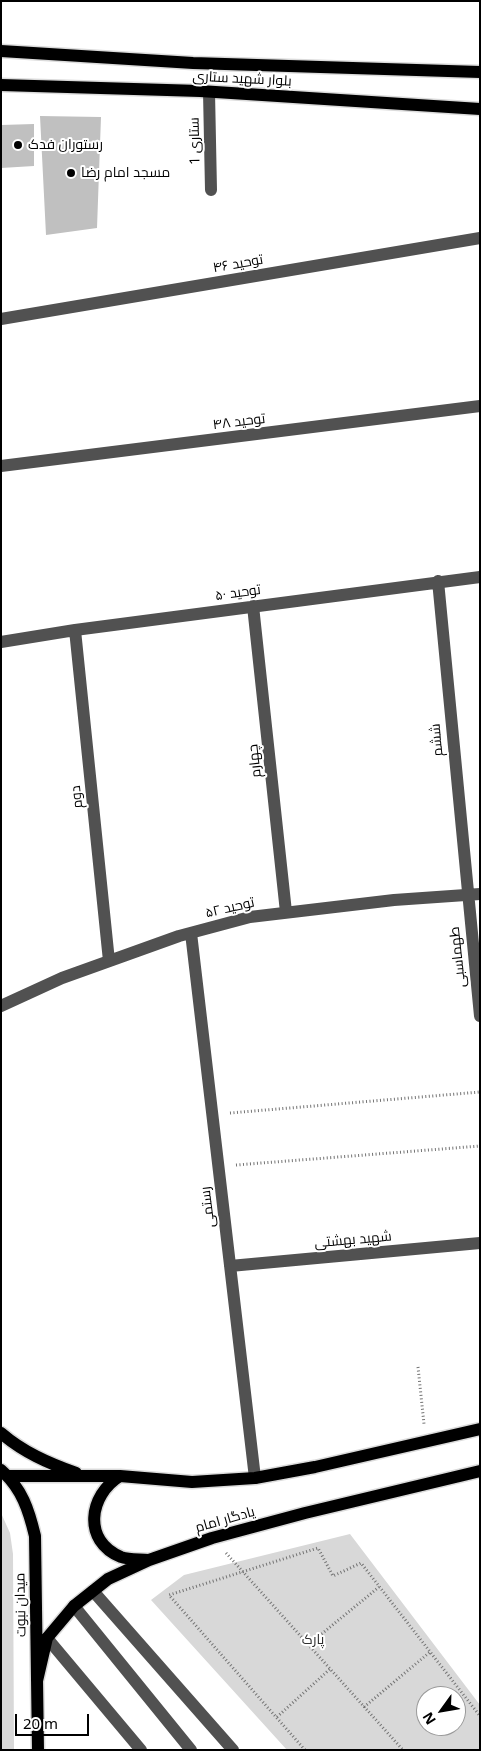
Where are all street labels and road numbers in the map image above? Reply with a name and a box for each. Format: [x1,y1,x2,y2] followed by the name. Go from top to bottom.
[192,68,292,90] street label: بلوار شهید ستاری
[186,117,204,165] street label: ستاری 1
[212,251,264,277] street label: توحید ۴۶
[212,410,266,434] street label: توحید ۴۸
[214,581,262,605] street label: توحید ۵۰
[427,723,447,757] street label: ششم
[245,743,265,779] street label: چهارم
[67,785,87,809] street label: دوم
[204,894,256,922] street label: توحید ۵۲
[446,926,470,988] street label: طهماسبی
[197,1186,219,1228] street label: رستمی
[314,1228,392,1252] street label: شهید بهشتی
[193,1503,257,1537] street label: یادگار امام
[12,1573,30,1637] street label: میدان نبوت

